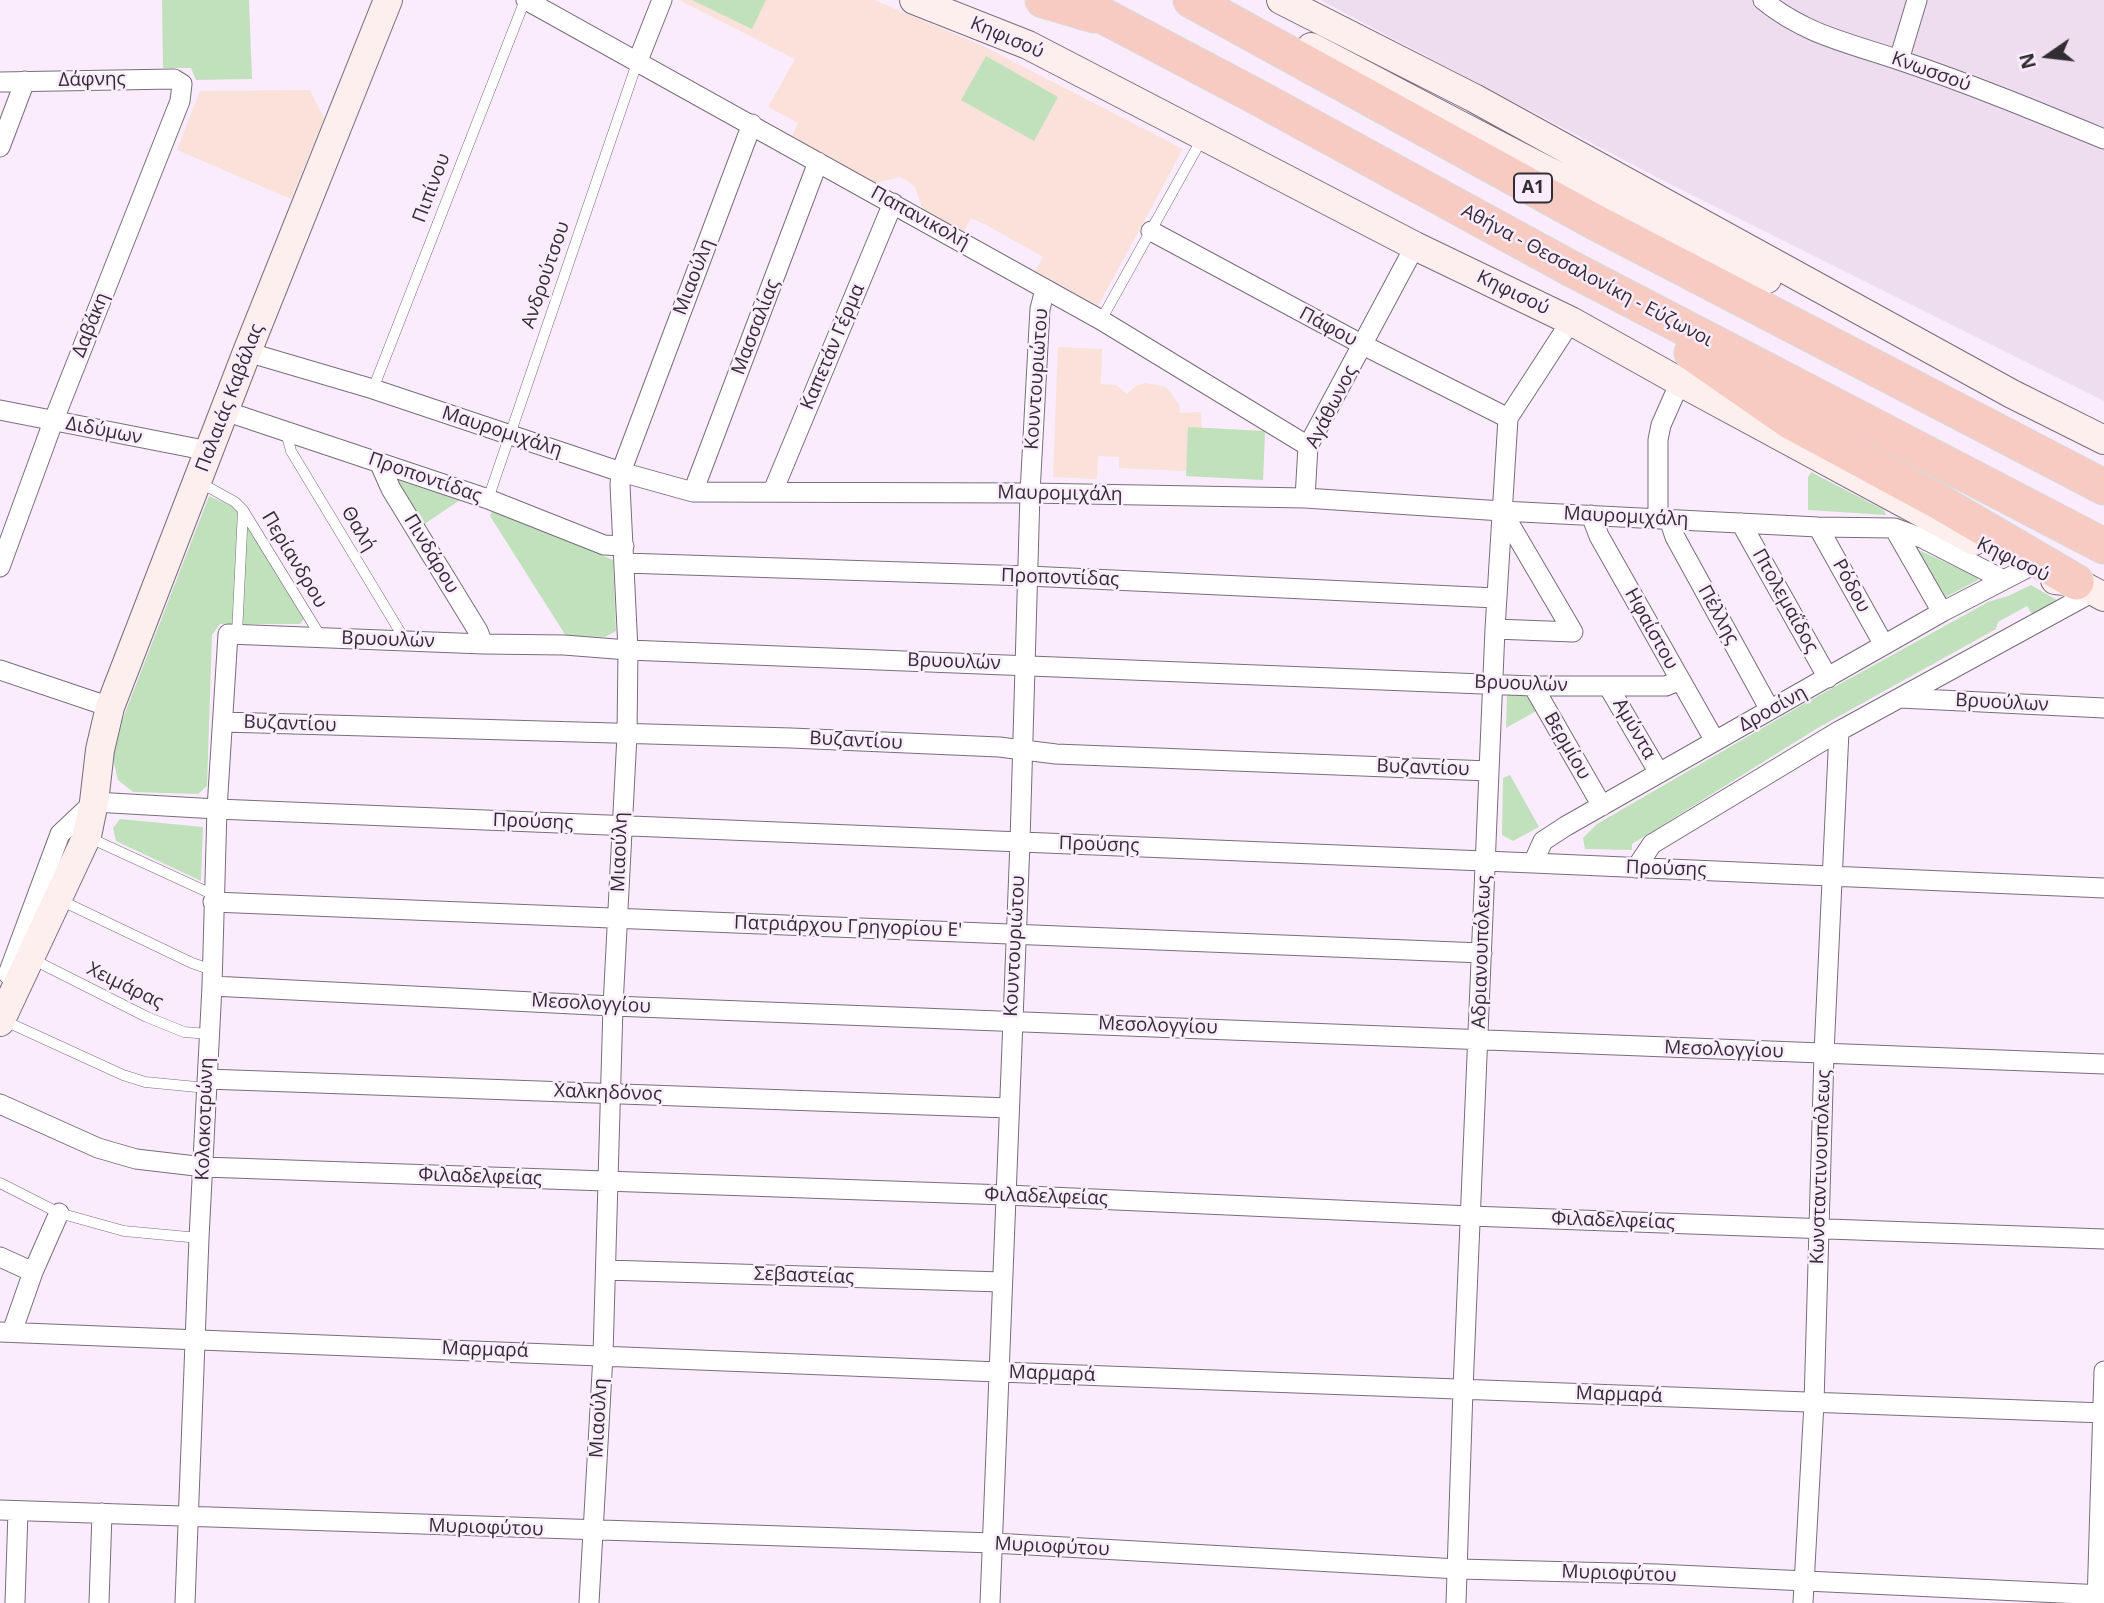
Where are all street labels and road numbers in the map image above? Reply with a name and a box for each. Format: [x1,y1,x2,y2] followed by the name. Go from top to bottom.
[967,12,1047,64] street label: Κηφισού
[1888,47,1974,97] street label: Κνωσσού
[58,68,126,92] street label: Δάφνης
[408,150,456,226] street label: Πιπίνου
[1514,174,1552,202] road number: Α1
[867,182,973,254] street label: Παπανικολή
[1457,200,1717,352] street label: Αθήνα - Θεσσαλονίκη - Εύζωνοι
[517,218,575,332] street label: Ανδρούτσου
[669,236,719,318] street label: Μιαούλη
[1473,266,1553,320] street label: Κηφισού
[727,276,785,378] street label: Μασσαλίας
[796,281,870,413] street label: Καπετάν Γέρμα
[68,289,114,361] street label: Δαβάκη
[1295,302,1361,352] street label: Πάφου
[1021,308,1053,450] street label: Κουντουριώτου
[191,321,269,475] street label: Παλαιάς Καβάλας
[1301,362,1363,452] street label: Αγάθωνος
[439,402,565,462] street label: Μαυρομιχάλη
[64,412,144,450] street label: Διδύμων
[365,448,485,508] street label: Προποντίδας
[997,482,1123,506] street label: Μαυρομιχάλη
[336,502,380,556] street label: Θαλή
[1563,502,1689,532] street label: Μαυρομιχάλη
[256,508,332,612] street label: Περίανδρου
[399,510,463,598] street label: Πινδάρου
[1973,533,2053,587] street label: Κηφισού
[1747,545,1823,657] street label: Πτολεμαΐδος
[1827,555,1875,617] street label: Ρόδου
[1000,565,1120,591] street label: Προποντίδας
[1693,581,1743,649] street label: Πέλλης
[1619,584,1683,674] street label: Ηφαίστου
[341,627,435,653] street label: Βρυουλών
[907,649,1001,675] street label: Βρυουλών
[1474,671,1568,697] street label: Βρυουλών
[1735,681,1811,737] street label: Δροσίνη
[1955,689,2049,717] street label: Βρυούλων
[1608,695,1660,763] street label: Αμύντα
[1539,708,1595,784] street label: Βερμίου
[243,711,337,737] street label: Βυζαντίου
[809,727,903,755] street label: Βυζαντίου
[1376,755,1470,781] street label: Βυζαντίου
[492,809,574,835] street label: Προύσης
[607,812,633,892] street label: Μιαούλη
[1058,832,1140,858] street label: Προύσης
[1625,856,1707,882] street label: Προύσης
[1000,875,1030,1017] street label: Κουντουριώτου
[1468,875,1496,1029] street label: Αδριανουπόλεως
[734,912,962,942] street label: Πατριάρχου Γρηγορίου Ε'
[83,958,167,1014] street label: Χειμάρας
[531,989,651,1019] street label: Μεσολογγίου
[1098,1013,1218,1039] street label: Μεσολογγίου
[1664,1037,1784,1063] street label: Μεσολογγίου
[191,1057,219,1181] street label: Κολοκοτρώνη
[1806,1069,1836,1265] street label: Κωνσταντινουπόλεως
[554,1080,662,1106] street label: Χαλκηδόνος
[418,1163,542,1191] street label: Φιλαδελφείας
[984,1183,1108,1211] street label: Φιλαδελφείας
[1551,1207,1675,1235] street label: Φιλαδελφείας
[754,1263,854,1289] street label: Σεβαστείας
[441,1337,529,1363] street label: Μαρμαρά
[1008,1361,1096,1387] street label: Μαρμαρά
[586,1377,612,1459] street label: Μιαούλη
[1575,1382,1663,1408] street label: Μαρμαρά
[428,1515,544,1541] street label: Μυριοφύτου
[994,1533,1110,1561] street label: Μυριοφύτου
[1561,1561,1677,1587] street label: Μυριοφύτου

